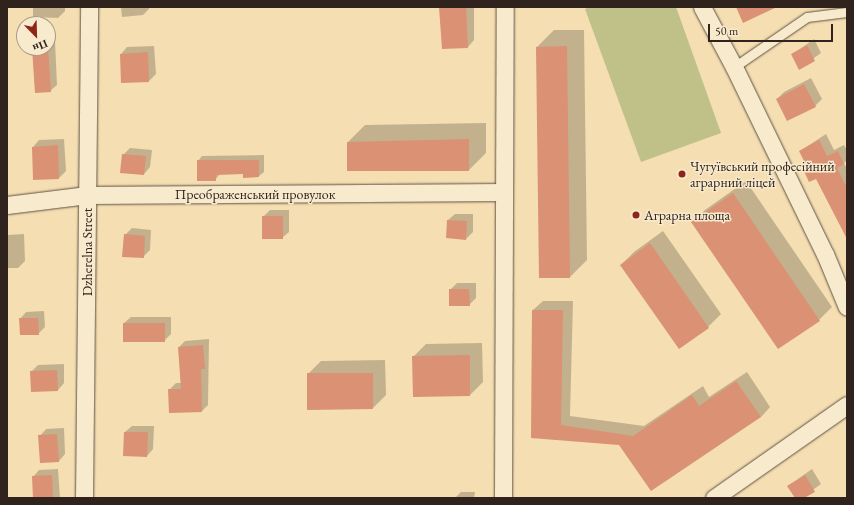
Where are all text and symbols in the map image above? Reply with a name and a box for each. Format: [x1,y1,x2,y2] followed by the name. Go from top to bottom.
[16,16,56,56] north arrow
[710,16,835,42] scale bar
[715,23,738,39] text: 50 m
[31,37,50,56] text: Пн
[690,158,835,190] place label: Чугуївський професійний аграрний ліцей
[677,169,687,179] marker: Чугуївський професійний аграрний ліцей
[175,186,335,202] street label: Преображенський провулок
[644,207,730,223] place label: Аграрна площа
[79,208,95,296] street label: Dzherelna Street
[631,210,641,220] marker: Аграрна площа

